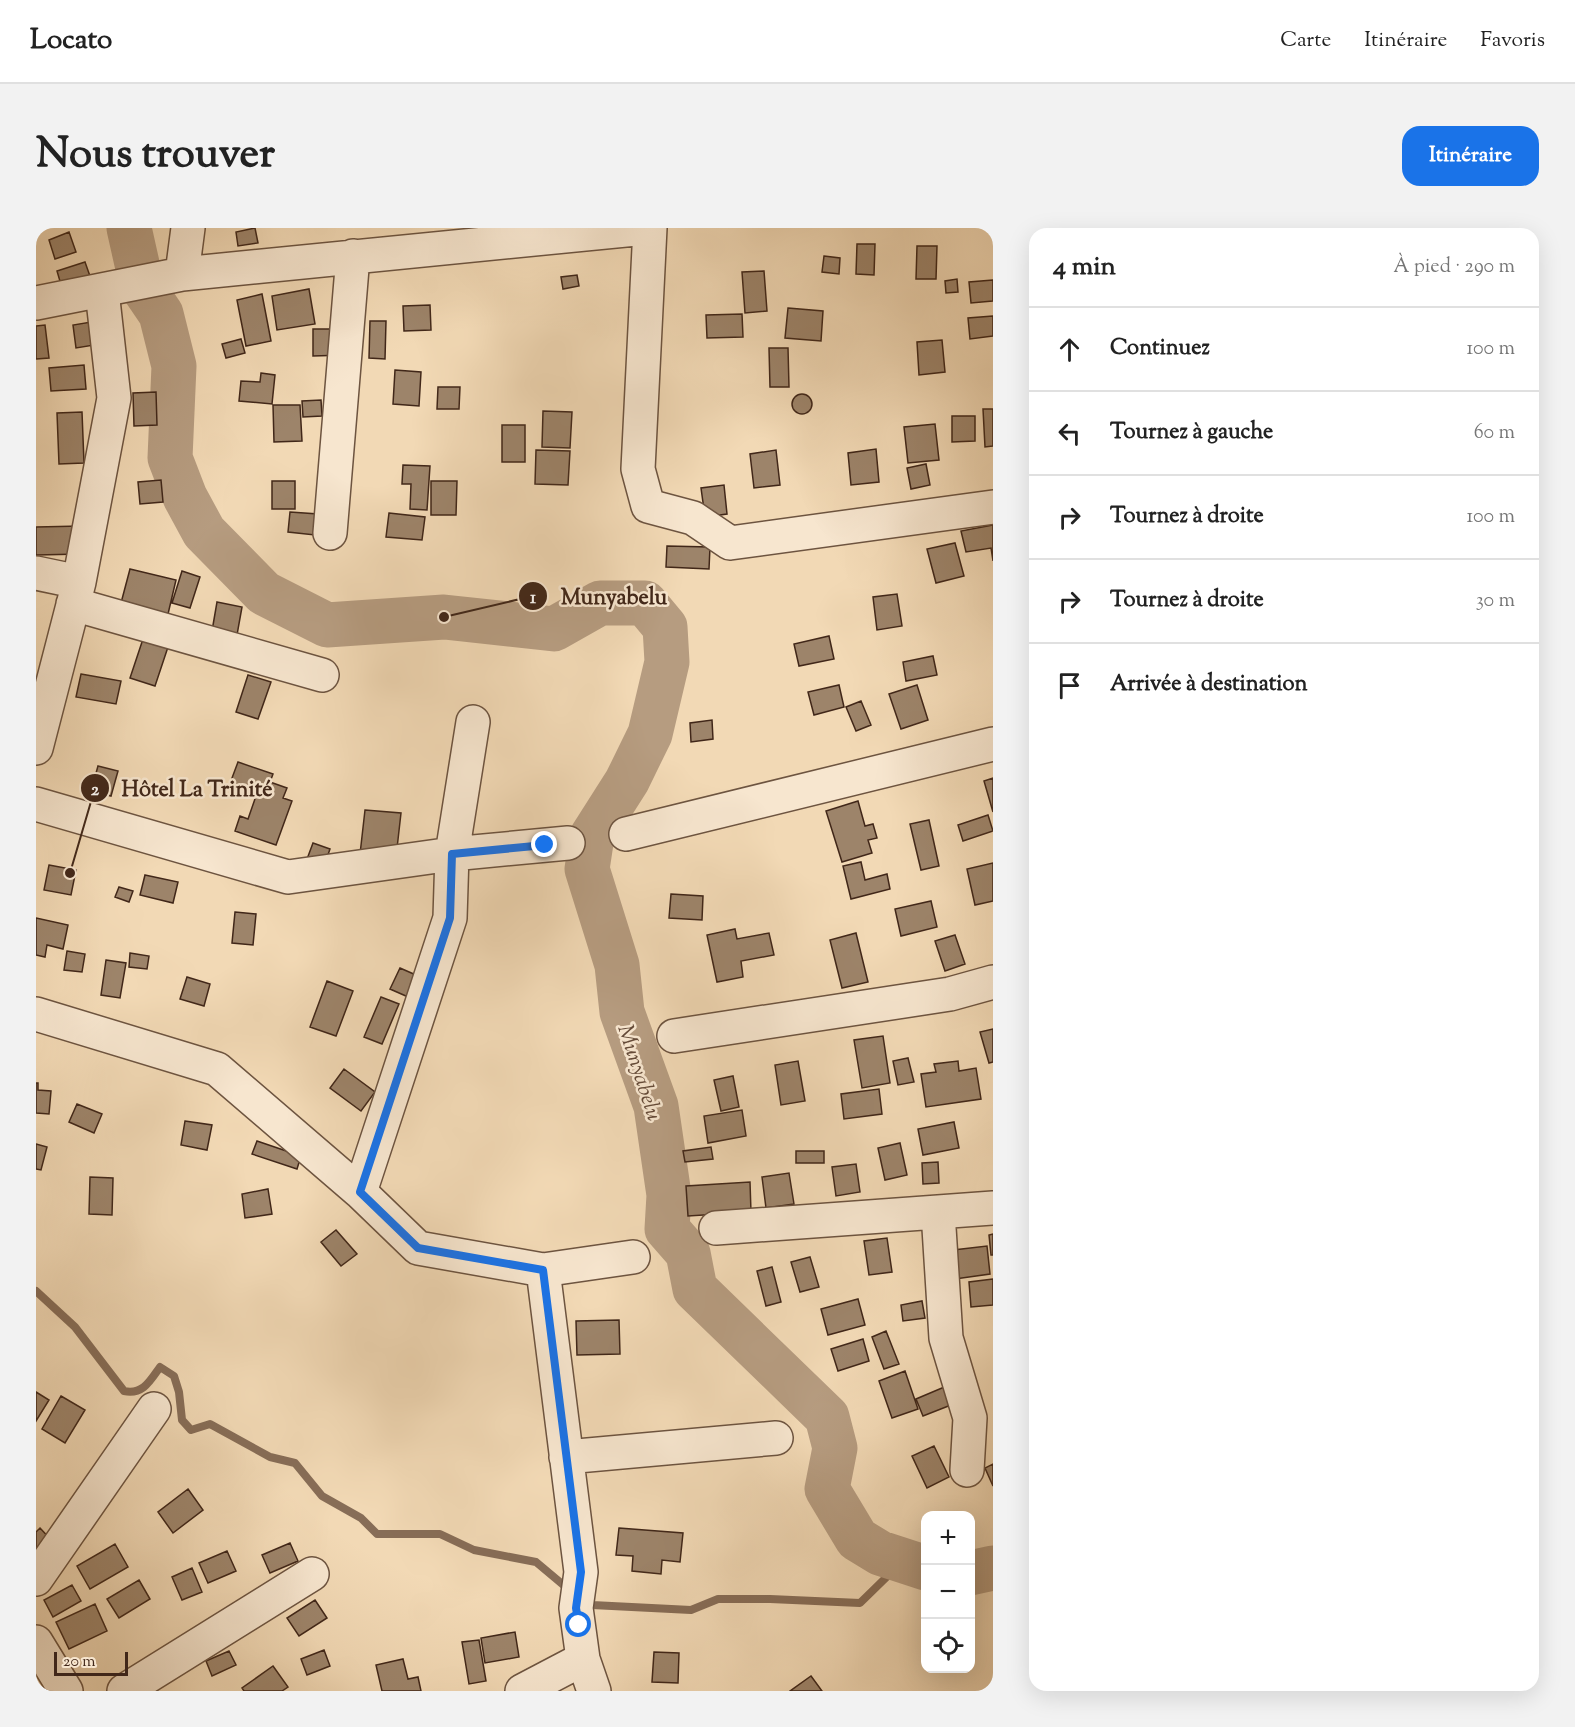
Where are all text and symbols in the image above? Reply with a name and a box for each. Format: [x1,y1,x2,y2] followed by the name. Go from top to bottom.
[30,21,112,61] text: Locato
[1280,26,1331,56] text: Carte
[1364,26,1447,56] text: Itinéraire
[1480,26,1545,56] text: Favoris
[36,126,275,186] text: Nous trouver
[1402,126,1539,186] button: Itinéraire
[1053,249,1116,286] text: 4 min
[1393,253,1515,282] text: À pied · 290 m
[1053,333,1086,366] icon: ahead
[1110,333,1210,365] text: Continuez
[1466,335,1515,364] text: 100 m
[1053,417,1086,450] icon: left
[1110,417,1273,449] text: Tournez à gauche
[1474,419,1515,448] text: 60 m
[1053,501,1086,534] icon: right
[1110,501,1264,533] text: Tournez à droite
[1466,503,1515,532] text: 100 m
[518,576,679,616] callout: Munyabelu
[561,583,668,615] text: Munyabelu
[1053,585,1086,618] icon: right
[1110,585,1264,617] text: Tournez à droite
[530,586,537,612] text: 1
[1476,587,1515,616] text: 30 m
[1053,669,1086,702] icon: arrive
[1110,669,1307,701] text: Arrivée à destination
[80,768,285,808] callout: Hôtel La Trinité
[122,775,272,807] text: Hôtel La Trinité
[91,778,100,804] text: 2
[531,831,557,857] route end
[608,1021,669,1125] water label: Munyabelu
[921,1511,975,1673] map controls
[921,1511,975,1565] button: +
[921,1565,975,1619] button: −
[565,1611,591,1637] route start
[921,1619,975,1673] button: locate
[54,1649,128,1676] scale bar
[63,1651,96,1674] text: 20 m

